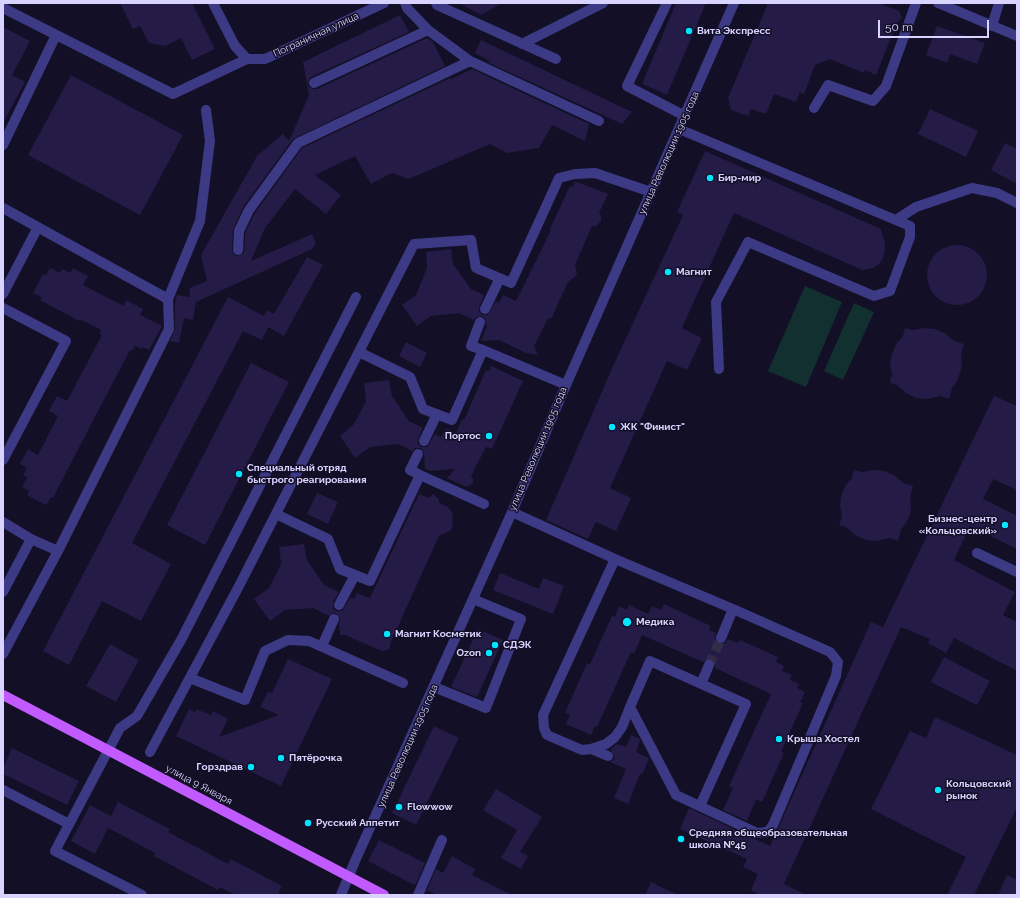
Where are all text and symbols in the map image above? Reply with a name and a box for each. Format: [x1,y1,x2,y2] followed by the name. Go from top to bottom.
[271,10,361,60] street label: Пограничная улица
[880,12,991,38] scale bar
[885,20,913,34] text: 50 m
[697,25,771,37] place label: Вита Экспресс
[684,26,694,36] marker: Вита Экспресс
[636,90,702,216] street label: улица Революции 1905 года
[718,172,761,184] place label: Бир-мир
[705,173,715,183] marker: Бир-мир
[676,266,712,278] place label: Магнит
[663,267,673,277] marker: Магнит
[506,385,570,513] street label: улица Революции 1905 года
[620,421,685,433] place label: ЖК "Финист"
[607,422,617,432] marker: ЖК "Финист"
[445,430,481,442] place label: Портос
[484,431,494,441] marker: Портос
[247,462,367,486] place label: Специальный отряд быстрого реагирования
[234,469,244,479] marker: Специальный отряд быстрого реагирования
[919,513,997,536] place label: Бизнес-центр «Кольцовский»
[1000,520,1010,530] marker: Бизнес-центр «Кольцовский»
[621,616,633,628] marker: Медика
[636,616,674,628] place label: Медика
[395,628,481,640] place label: Магнит Косметик
[382,629,392,639] marker: Магнит Косметик
[503,639,532,651] place label: СДЭК
[490,640,500,650] marker: СДЭК
[457,647,481,659] place label: Ozon
[484,648,494,658] marker: Ozon
[375,683,441,809] street label: улица Революции 1905 года
[787,733,860,745] place label: Крыша Хостел
[774,734,784,744] marker: Крыша Хостел
[289,752,342,764] place label: Пятёрочка
[276,753,286,763] marker: Пятёрочка
[196,761,243,773] place label: Горздрав
[164,762,234,808] street label: улица 9 Января
[246,762,256,772] marker: Горздрав
[946,778,1011,802] place label: Кольцовский рынок
[933,785,943,795] marker: Кольцовский рынок
[407,801,453,813] place label: Flowwow
[394,802,404,812] marker: Flowwow
[316,817,400,829] place label: Русский Аппетит
[303,818,313,828] marker: Русский Аппетит
[689,827,848,850] place label: Средняя общеобразовательная школа №45
[676,834,686,844] marker: Средняя общеобразовательная школа №45

